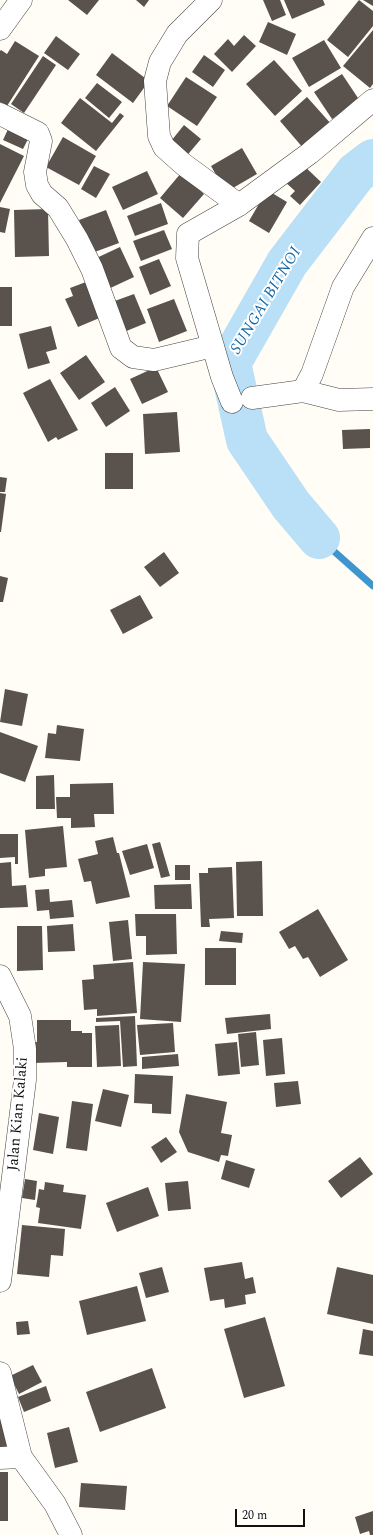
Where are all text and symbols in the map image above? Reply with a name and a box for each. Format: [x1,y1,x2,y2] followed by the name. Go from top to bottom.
[227,244,307,358] water label: SUNGAI BITNOI
[5,1056,33,1172] street label: Jalan Kian Kalaki
[237,1501,307,1527] scale bar
[242,1506,267,1525] text: 20 m

